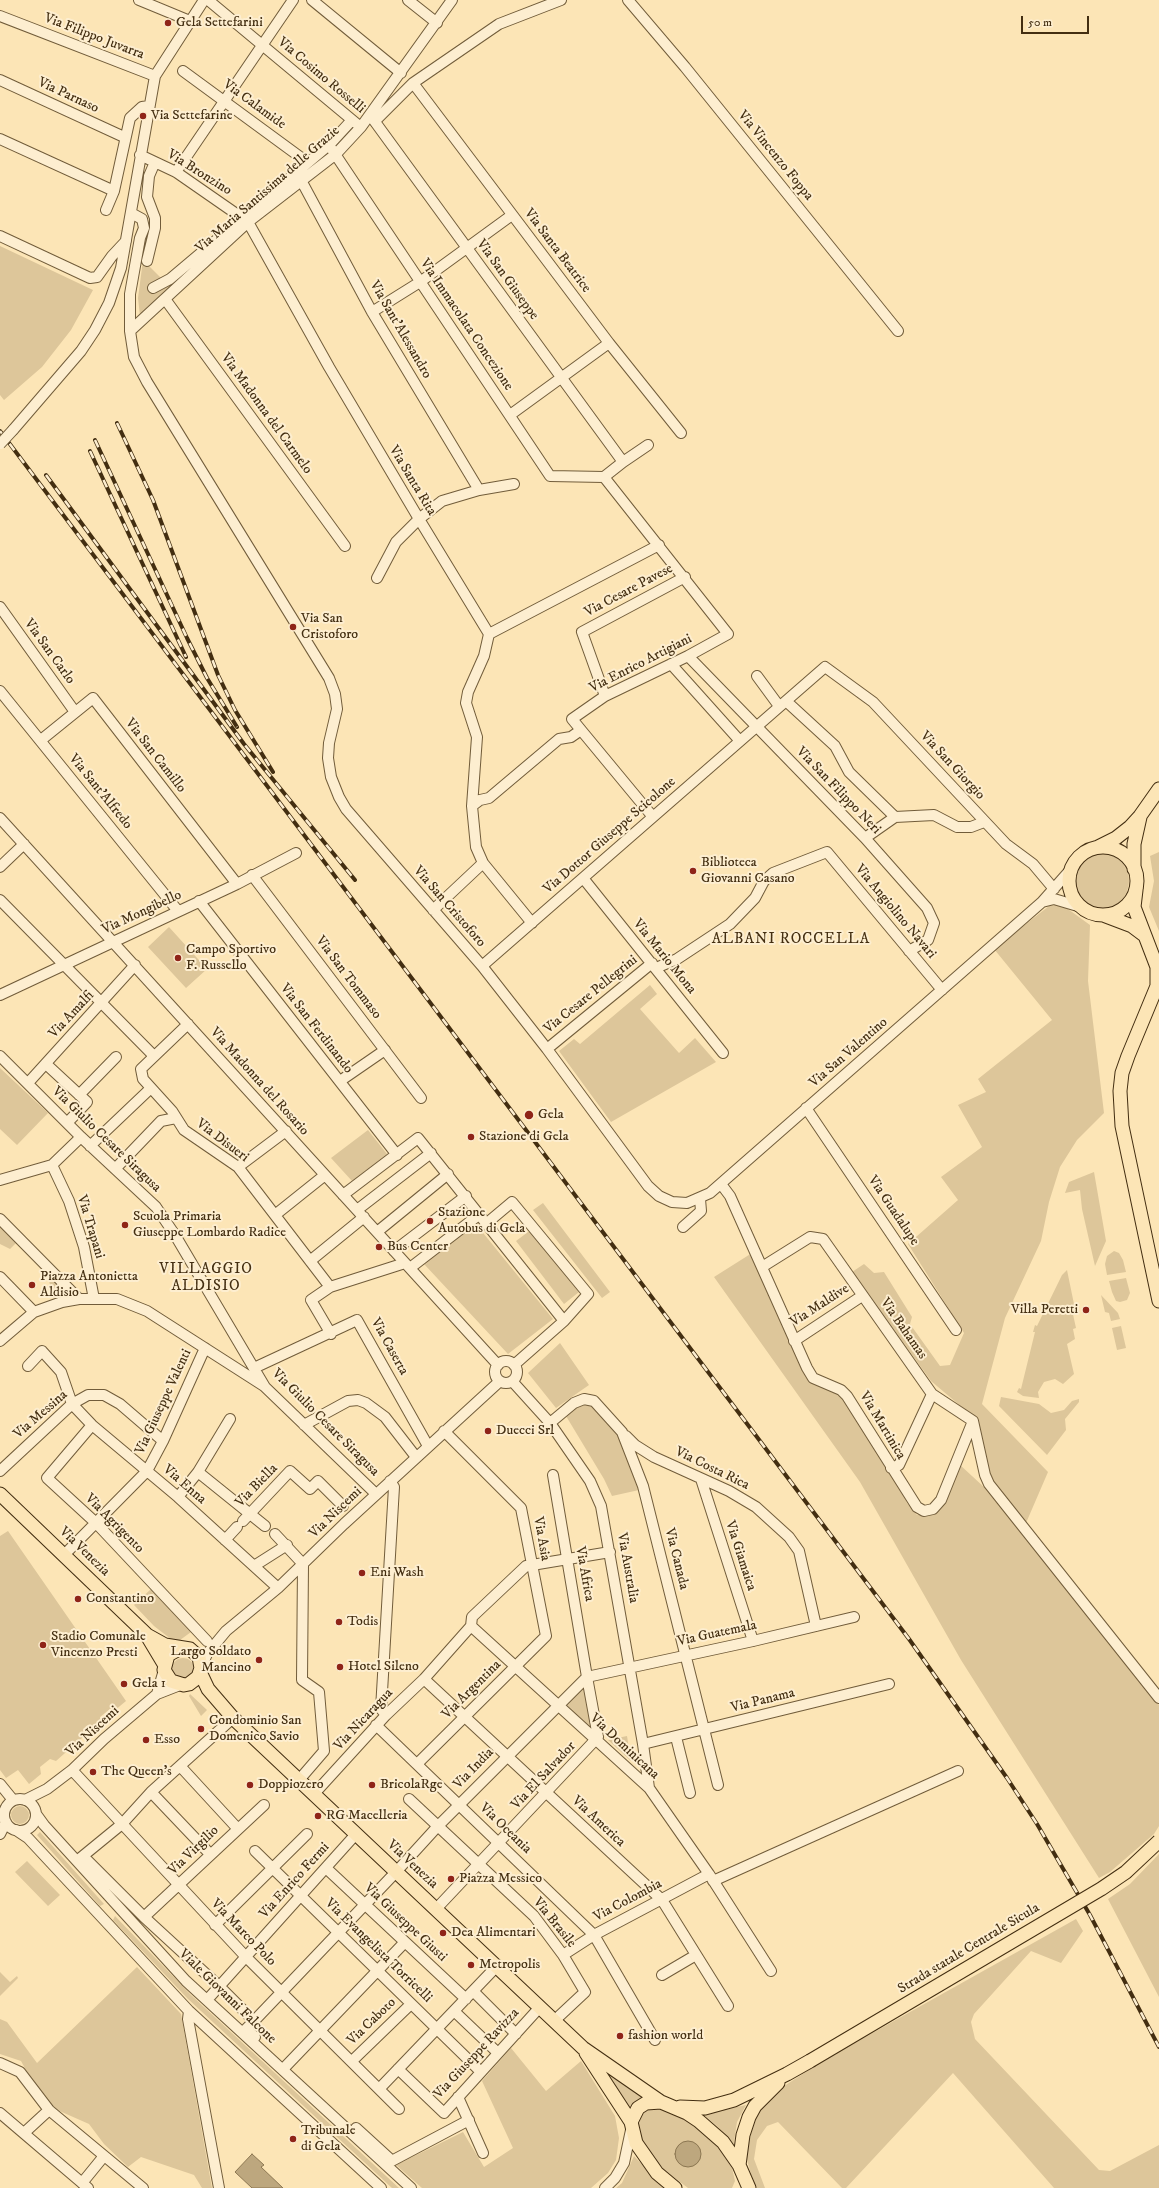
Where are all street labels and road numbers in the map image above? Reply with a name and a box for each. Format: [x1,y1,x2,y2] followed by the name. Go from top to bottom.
[42,10,146,64] street label: Via Filippo Juvarra
[274,34,368,118] street label: Via Cosimo Rosselli
[35,75,101,117] street label: Via Parnaso
[219,77,289,133] street label: Via Calamide
[734,108,816,204] street label: Via Vincenzo Foppa
[193,123,343,257] street label: Via Maria Santissima delle Grazie
[164,146,234,200] street label: Via Bronzino
[520,206,594,296] street label: Via Santa Beatrice
[472,236,542,324] street label: Via San Giuseppe
[416,256,516,394] street label: Via Immacolata Concezione
[365,278,435,382] street label: Via Sant'Alessandro
[217,350,315,478] street label: Via Madonna del Carmelo
[385,443,439,519] street label: Via Santa Rita
[582,561,676,621] street label: Via Cesare Pavese
[20,616,78,688] street label: Via San Carlo
[587,631,695,697] street label: Via Enrico Artigiani
[121,716,189,796] street label: Via San Camillo
[916,728,988,804] street label: Via San Giorgio
[792,744,884,838] street label: Via San Filippo Neri
[65,751,135,833] street label: Via Sant'Alfredo
[540,774,680,898] street label: Via Dottor Giuseppe Scicolone
[851,862,939,962] street label: Via Angiolino Navari
[409,863,489,951] street label: Via San Cristoforo
[99,887,185,939] street label: Via Mongibello
[629,916,699,998] street label: Via Mario Mona
[311,933,385,1023] street label: Via San Tommaso
[541,952,641,1038] street label: Via Cesare Pellegrini
[276,981,356,1077] street label: Via San Ferdinando
[46,988,98,1042] street label: Via Amalfi
[806,1014,892,1092] street label: Via San Valentino
[206,1024,312,1140] street label: Via Madonna del Rosario
[48,1084,164,1196] street label: Via Giulio Cesare Siragusa
[192,1116,252,1166] street label: Via Disueri
[864,1173,922,1249] street label: Via Guadalupe
[72,1193,108,1261] street label: Via Trapani
[787,1281,853,1331] street label: Via Maldive
[876,1295,930,1363] street label: Via Bahamas
[366,1316,412,1378] street label: Via Caserta
[132,1347,196,1457] street label: Via Giuseppe Valenti
[268,1366,382,1480] street label: Via Giulio Cesare Siragusa
[11,1387,71,1443] street label: Via Messina
[855,1389,909,1463] street label: Via Martinica
[672,1444,752,1494] street label: Via Costa Rica
[232,1461,282,1511] street label: Via Biella
[159,1462,209,1508] street label: Via Enna
[306,1484,366,1542] street label: Via Niscemi
[81,1491,147,1557] street label: Via Agrigento
[529,1516,553,1562] street label: Via Asia
[721,1519,759,1593] street label: Via Giamaica
[55,1524,113,1580] street label: Via Venezia
[660,1527,692,1591] street label: Via Canada
[613,1532,641,1604] street label: Via Australia
[571,1545,597,1603] street label: Via Africa
[676,1617,758,1651] street label: Via Guatemala
[439,1657,505,1723] street label: Via Argentina
[331,1685,397,1755] street label: Via Nicaragua
[729,1685,797,1717] street label: Via Panama
[63,1703,123,1761] street label: Via Niscemi
[586,1711,662,1783] street label: Via Dominicana
[508,1738,580,1814] street label: Via El Salvador
[450,1745,498,1793] street label: Via India
[568,1793,628,1851] street label: Via America
[475,1800,535,1858] street label: Via Oceania
[165,1823,223,1879] street label: Via Virgilio
[383,1837,441,1893] street label: Via Venezia
[256,1839,334,1923] street label: Via Enrico Fermi
[591,1876,665,1926] street label: Via Colombia
[360,1880,450,1966] street label: Via Giuseppe Giusti
[321,1895,435,2007] street label: Via Evangelista Torricelli
[529,1895,579,1951] street label: Via Brasile
[207,1896,279,1970] street label: Via Marco Polo
[895,1900,1043,1998] street label: Strada statale Centrale Sicula
[175,1946,279,2048] street label: Viale Giovanni Falcone
[344,1995,400,2049] street label: Via Caboto
[431,2005,523,2103] street label: Via Giuseppe Ravizza

